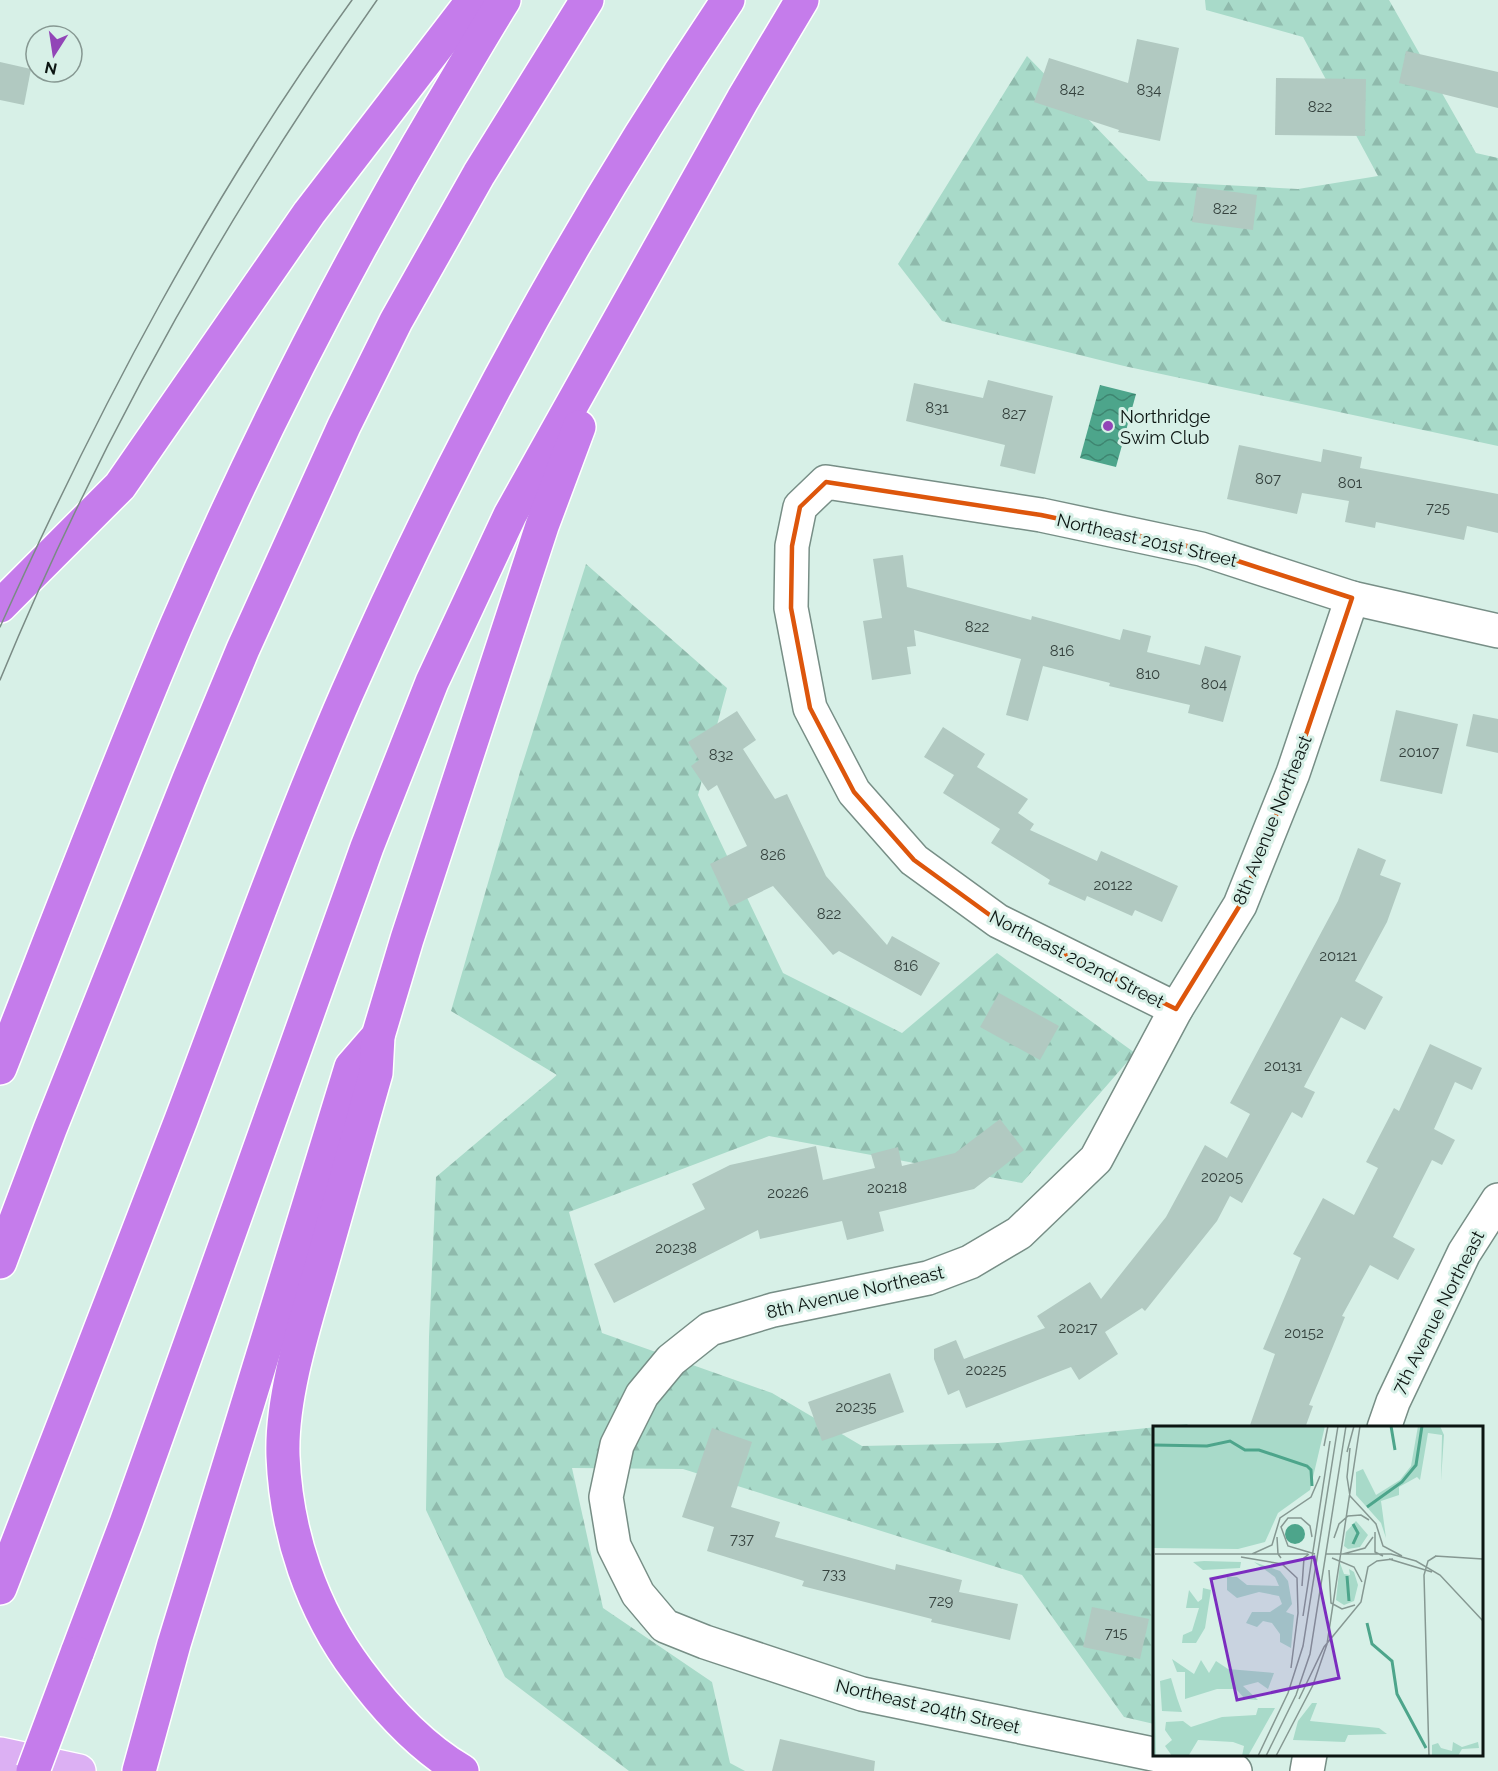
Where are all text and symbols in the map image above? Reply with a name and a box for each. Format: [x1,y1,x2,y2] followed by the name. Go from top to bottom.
[24,24,84,84] north arrow
[43,58,59,79] text: N
[1060,81,1085,99] house number: 842
[1136,81,1162,99] house number: 834
[1308,98,1332,116] house number: 822
[1213,200,1237,218] house number: 822
[925,399,949,417] house number: 831
[1002,405,1026,423] house number: 827
[1120,406,1211,448] place label: Northridge Swim Club
[1101,419,1115,433] marker: Northridge Swim Club
[1255,470,1281,488] house number: 807
[1338,474,1363,492] house number: 801
[1426,499,1450,517] house number: 725
[1055,509,1239,571] street label: Northeast 201st Street
[965,618,989,636] house number: 822
[1050,642,1074,660] house number: 816
[1136,665,1160,683] house number: 810
[1201,675,1227,693] house number: 804
[1228,732,1316,908] street label: 8th Avenue Northeast
[1399,743,1439,761] house number: 20107
[709,746,734,764] house number: 832
[760,846,786,864] house number: 826
[1093,876,1133,894] house number: 20122
[817,905,841,923] house number: 822
[986,906,1168,1012] street label: Northeast 202nd Street
[1319,947,1357,965] house number: 20121
[894,957,918,975] house number: 816
[1264,1057,1302,1075] house number: 20131
[1201,1168,1243,1186] house number: 20205
[867,1179,907,1197] house number: 20218
[767,1184,809,1202] house number: 20226
[1388,1227,1488,1397] street label: 7th Avenue Northeast
[655,1239,697,1257] house number: 20238
[764,1261,946,1323] street label: 8th Avenue Northeast
[1058,1319,1098,1337] house number: 20217
[1284,1324,1324,1342] house number: 20152
[966,1361,1006,1379] house number: 20225
[836,1398,877,1416] house number: 20235
[1153,1426,1483,1756] inset map
[730,1530,754,1548] house number: 737
[822,1565,846,1583] house number: 733
[929,1592,954,1610] house number: 729
[1105,1624,1127,1642] house number: 715
[834,1675,1022,1737] street label: Northeast 204th Street

